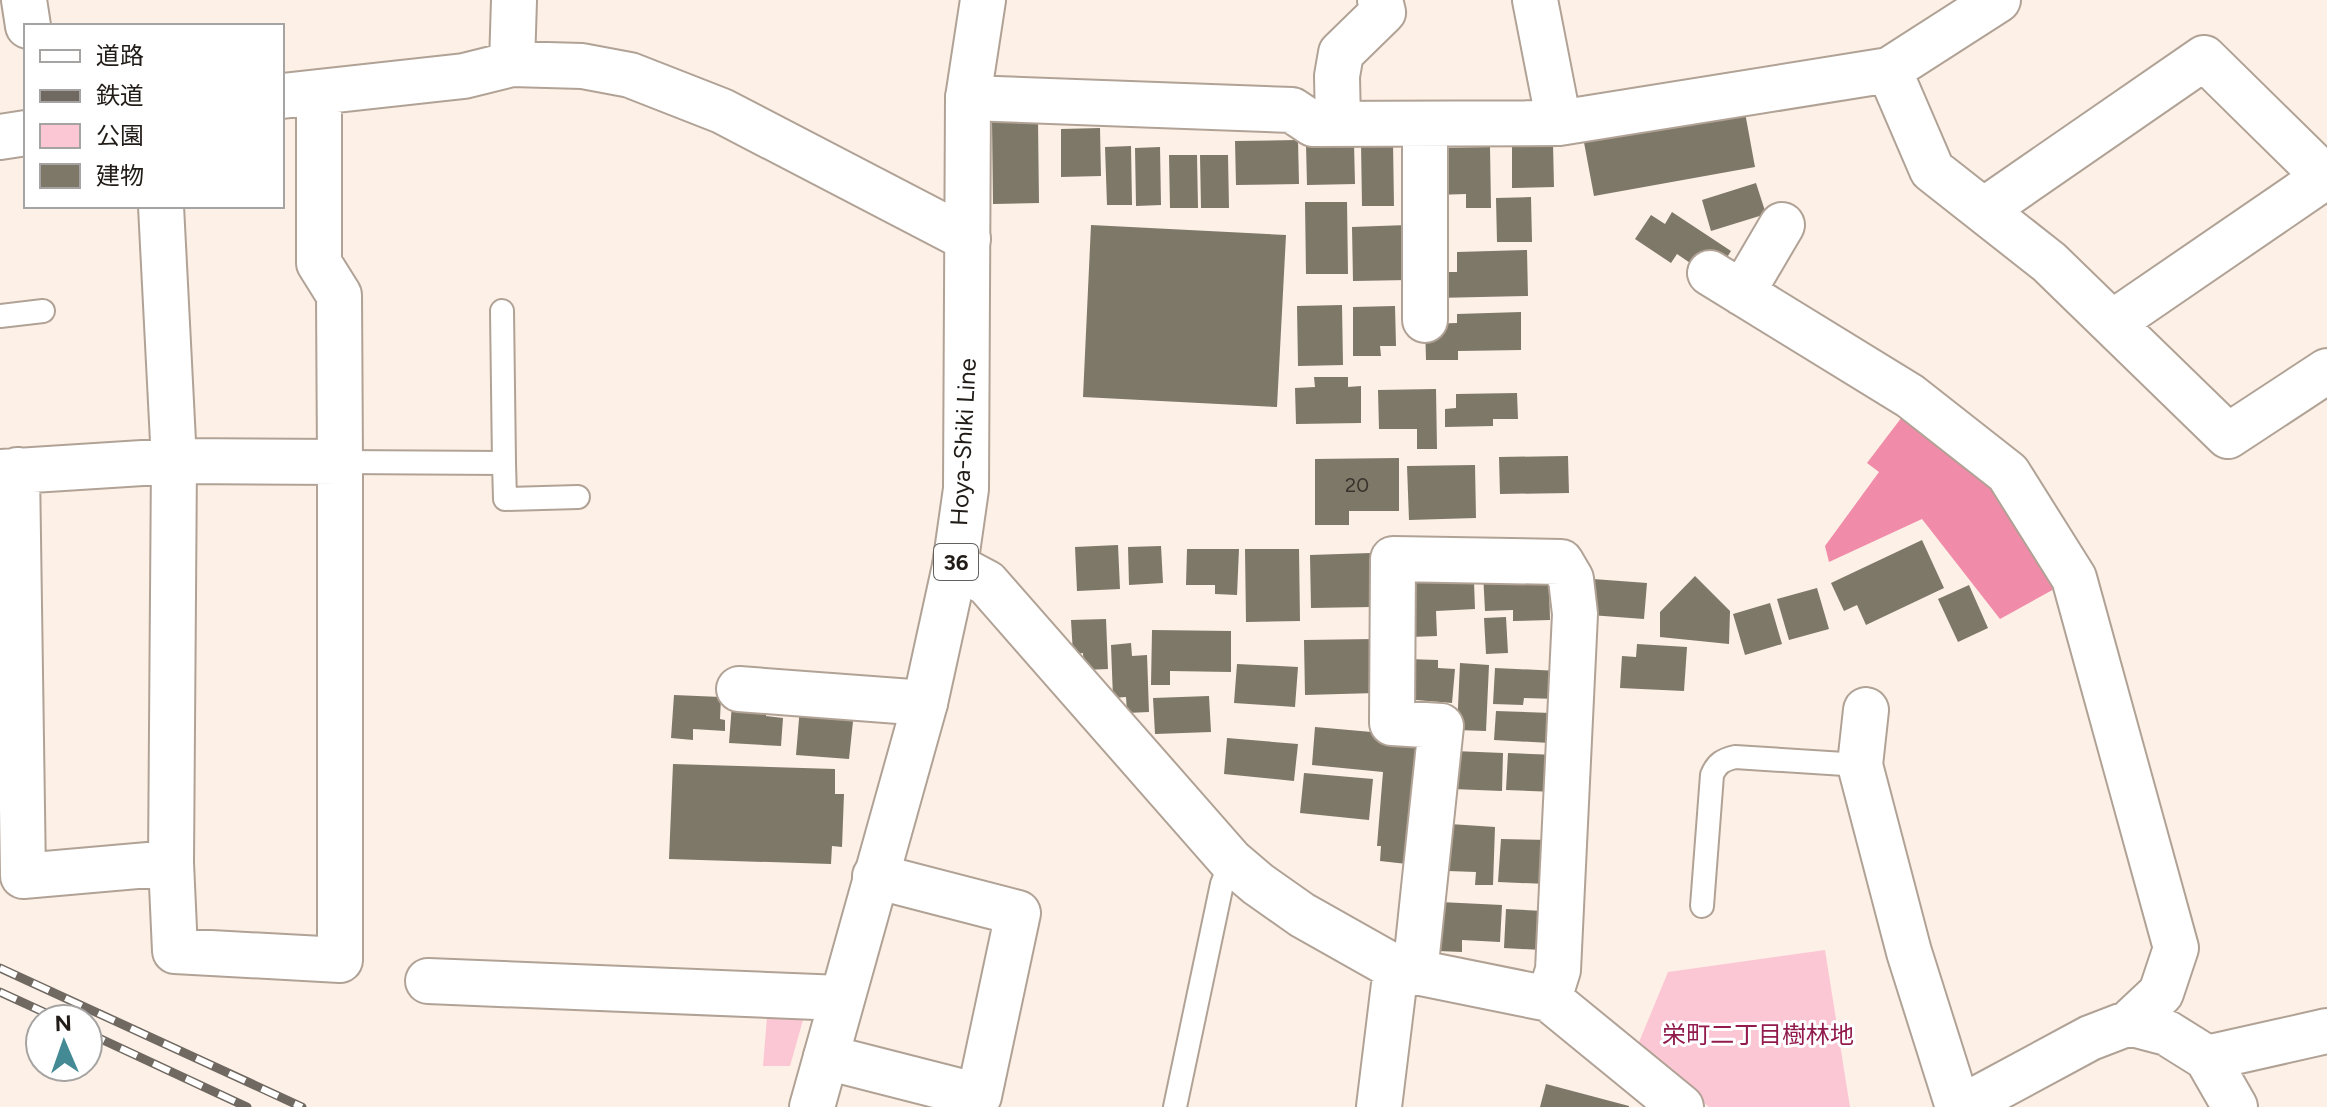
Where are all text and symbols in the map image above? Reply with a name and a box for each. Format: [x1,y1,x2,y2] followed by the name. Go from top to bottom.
[24,24,284,208] legend
[96,41,144,70] text: 道路
[96,81,144,110] text: 鉄道
[96,121,144,150] text: 公園
[96,161,144,190] text: 建物
[944,358,982,526] street label: Hoya-Shiki Line
[1345,473,1369,497] house number: 20
[934,544,978,580] road number: 36
[24,1003,104,1083] north arrow
[54,1010,72,1037] text: N
[1662,1020,1854,1049] park label: 栄町二丁目樹林地

